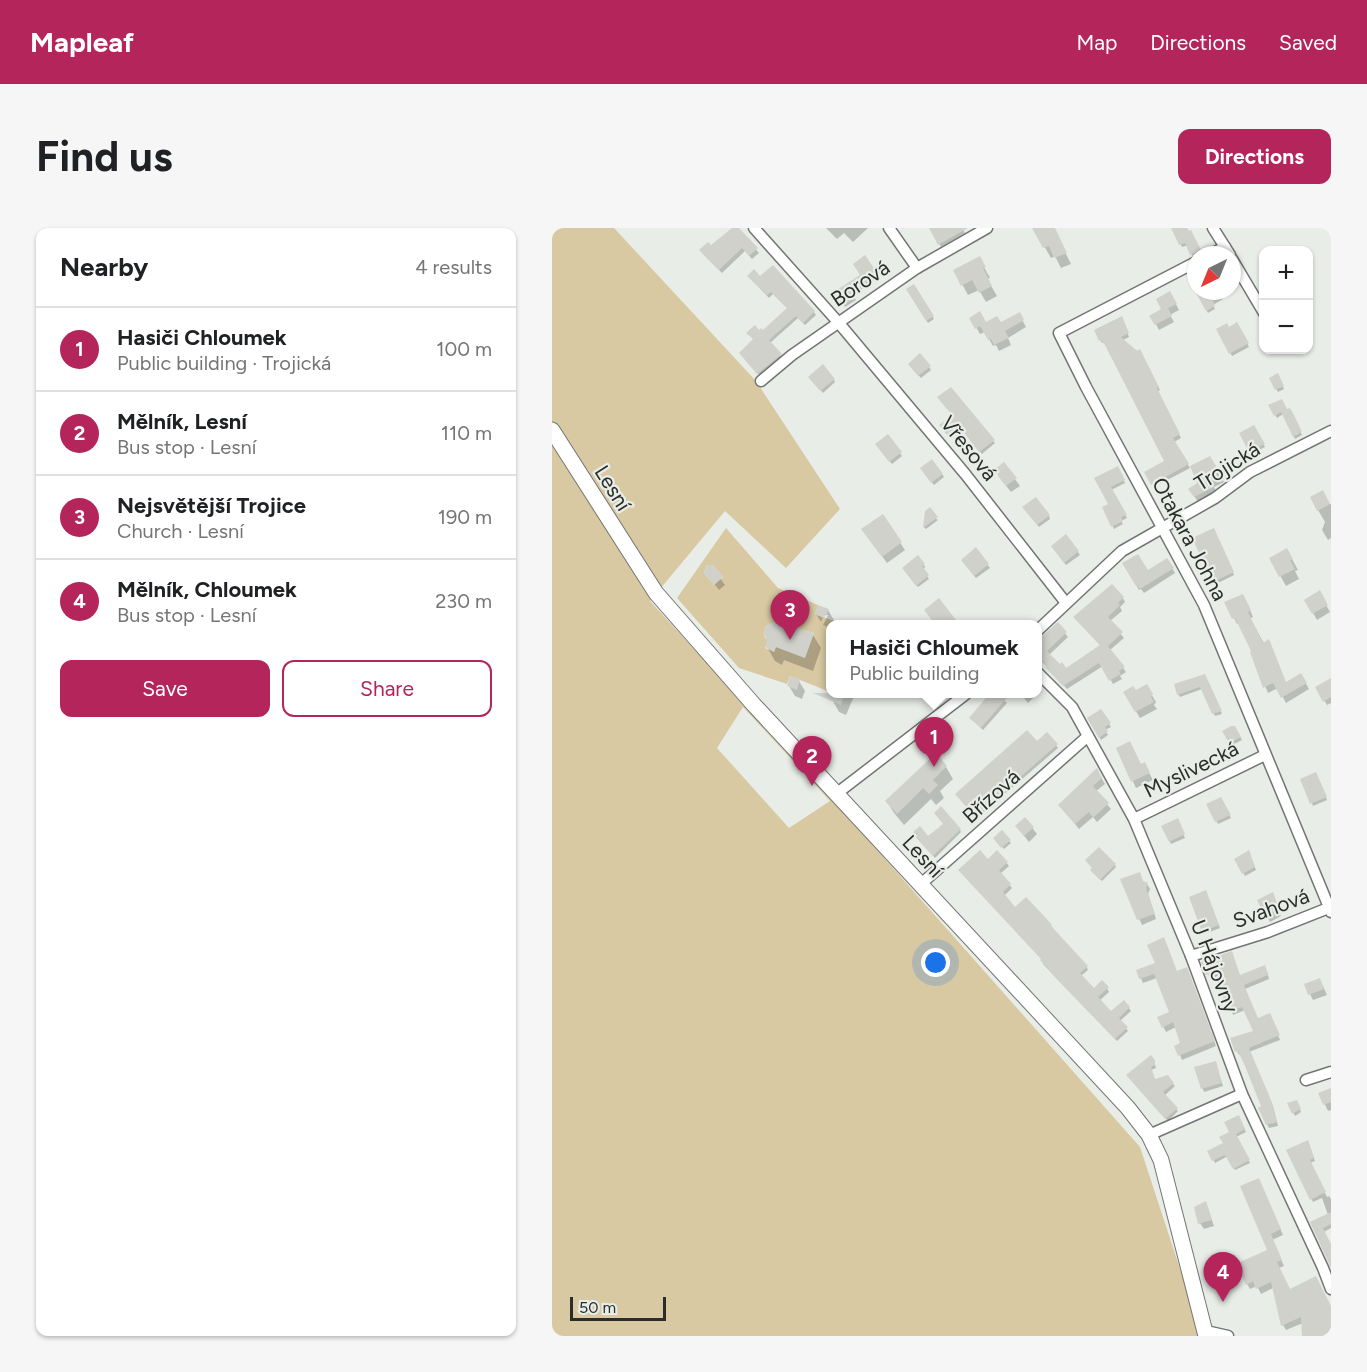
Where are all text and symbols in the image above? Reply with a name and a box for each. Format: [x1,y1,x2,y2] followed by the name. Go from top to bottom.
[30,25,134,59] text: Mapleaf
[1076,30,1117,55] text: Map
[1150,30,1246,55] text: Directions
[1279,30,1337,55] text: Saved
[1178,129,1331,184] button: Directions
[36,131,173,182] text: Find us
[1187,246,1241,300] north arrow
[1259,246,1313,354] map controls
[1259,246,1313,300] button: +
[60,251,148,283] text: Nearby
[826,254,894,312] street label: Borová
[415,255,492,279] text: 4 results
[1259,300,1313,354] button: −
[117,324,287,351] text: Hasiči Chloumek
[75,337,84,361] text: 1
[436,337,492,361] text: 100 m
[117,351,331,375] text: Public building · Trojická
[117,408,247,435] text: Mělník, Lesní
[935,411,1003,485] street label: Vřesová
[74,421,85,445] text: 2
[441,421,492,445] text: 110 m
[117,435,256,459] text: Bus stop · Lesní
[1190,436,1264,496] street label: Trojická
[589,461,637,516] street label: Lesní
[1147,473,1233,605] street label: Otakara Johna
[117,492,306,519] text: Nejsvětější Trojice
[74,505,85,529] text: 3
[438,505,492,529] text: 190 m
[117,519,244,543] text: Church · Lesní
[117,576,297,603] text: Mělník, Chloumek
[73,589,86,613] text: 4
[435,589,492,613] text: 230 m
[770,590,810,640] pin: 3
[117,603,256,627] text: Bus stop · Lesní
[826,620,1042,698] popup
[849,634,1019,661] text: Hasiči Chloumek
[60,660,270,717] button: Save
[282,660,492,717] button: Share
[849,661,980,685] text: Public building
[914,718,953,767] pin: 1
[1140,735,1242,803] street label: Myslivecká
[792,736,832,786] pin: 2
[957,764,1025,828] street label: Břízová
[897,830,950,883] street label: Lesní
[1229,883,1313,933] street label: Svahová
[1186,916,1244,1016] street label: U Hájovny
[921,948,950,977] your location
[1204,1252,1242,1302] pin: 4
[570,1294,666,1322] scale bar
[579,1298,616,1317] text: 50 m

